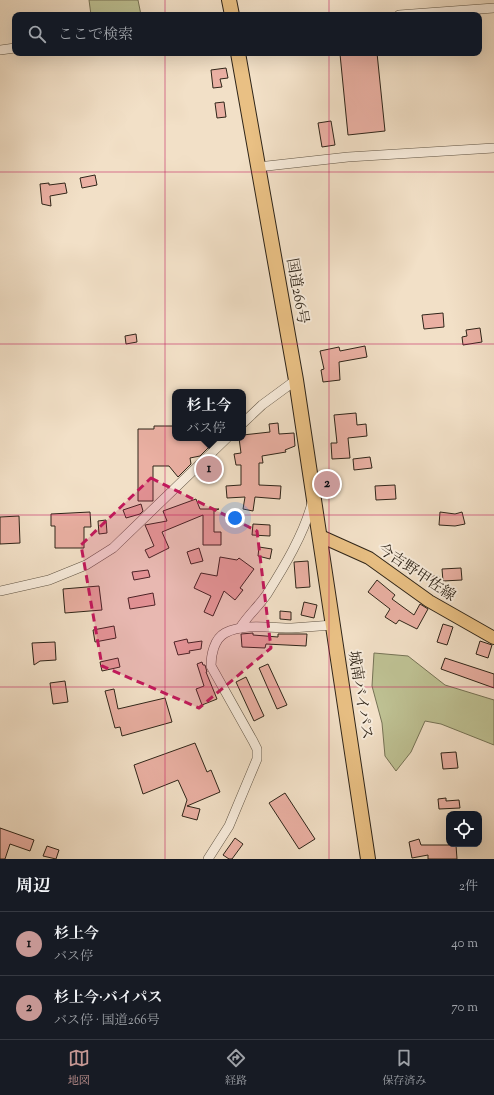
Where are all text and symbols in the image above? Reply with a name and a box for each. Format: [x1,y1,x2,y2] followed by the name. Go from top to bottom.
[12,12,482,56] search box
[26,23,48,45] icon: search
[58,25,133,46] text: ここで検索
[280,256,313,326] street label: 国道266号
[172,389,246,441] popup
[186,396,232,417] text: 杉上今
[186,420,226,438] text: バス停
[196,454,222,484] pin: 1
[314,469,340,499] pin: 2
[225,508,245,528] your location
[373,539,459,607] street label: 今吉野甲佐線
[342,649,377,741] street label: 城南バイパス
[446,811,482,847] map controls
[446,811,482,847] button: locate
[16,875,50,899] text: 周辺
[459,878,478,896] text: 2件
[54,924,99,945] text: 杉上今
[27,935,31,953] text: 1
[451,935,478,953] text: 40 m
[54,948,93,966] text: バス停
[54,988,162,1009] text: 杉上今·バイパス
[26,999,32,1017] text: 2
[451,999,478,1017] text: 70 m
[54,1012,160,1030] text: バス停 · 国道266号
[68,1047,90,1089] tab: 地図
[225,1047,247,1089] tab: 経路
[382,1047,426,1089] tab: 保存済み

